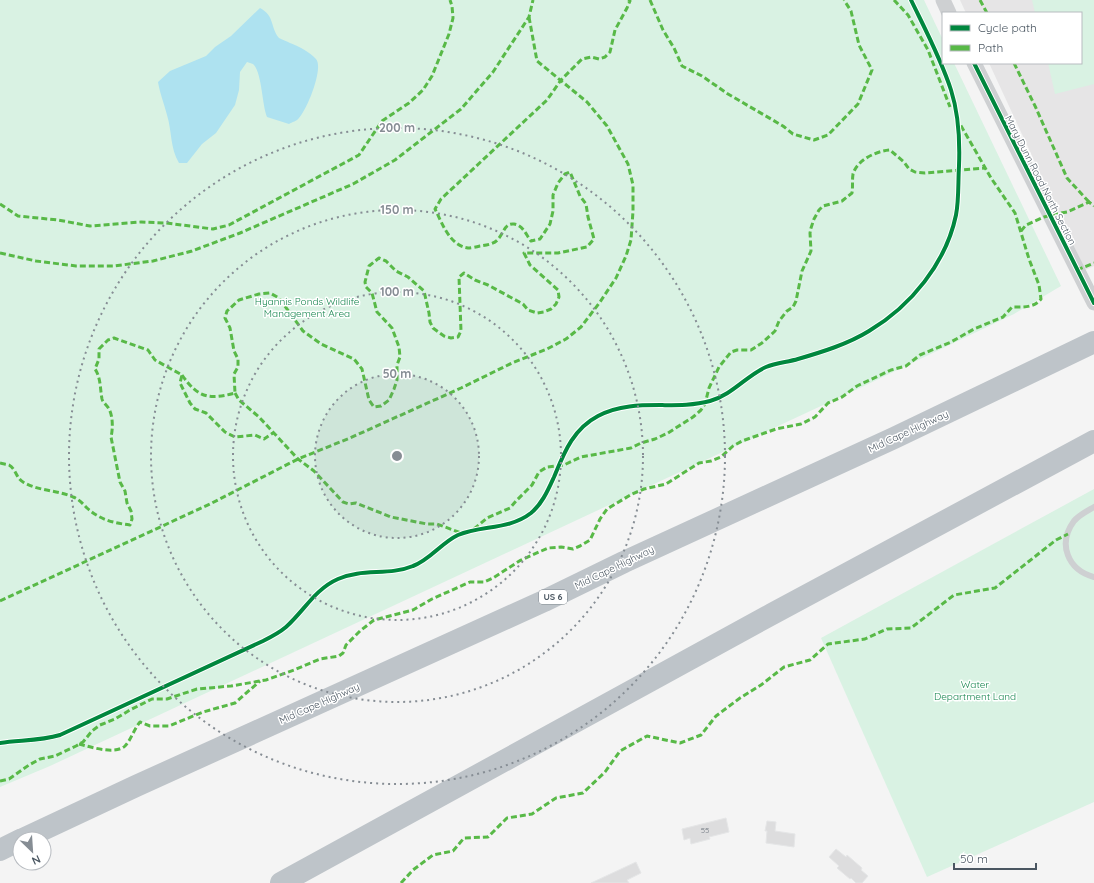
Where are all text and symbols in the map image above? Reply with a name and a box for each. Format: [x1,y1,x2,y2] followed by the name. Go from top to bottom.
[942,12,1082,64] legend
[978,20,1037,35] text: Cycle path
[978,40,1003,55] text: Path
[1002,113,1079,247] street label: Mary Dunn Road North Section
[379,120,415,135] text: 200 m
[380,202,414,217] text: 150 m
[380,284,414,299] text: 100 m
[255,295,360,320] park label: Hyannis Ponds Wildlife Management Area
[383,366,411,381] text: 50 m
[866,407,950,456] street label: Mid Cape Highway
[390,449,404,463] centre of rings
[572,543,656,592] street label: Mid Cape Highway
[539,590,567,604] road number: US 6
[934,678,1016,703] park label: Water Department Land
[277,680,361,727] street label: Mid Cape Highway
[701,825,709,835] house number: 55
[12,831,52,871] north arrow
[954,845,1036,871] scale bar
[960,851,988,866] text: 50 m
[30,852,43,868] text: N

